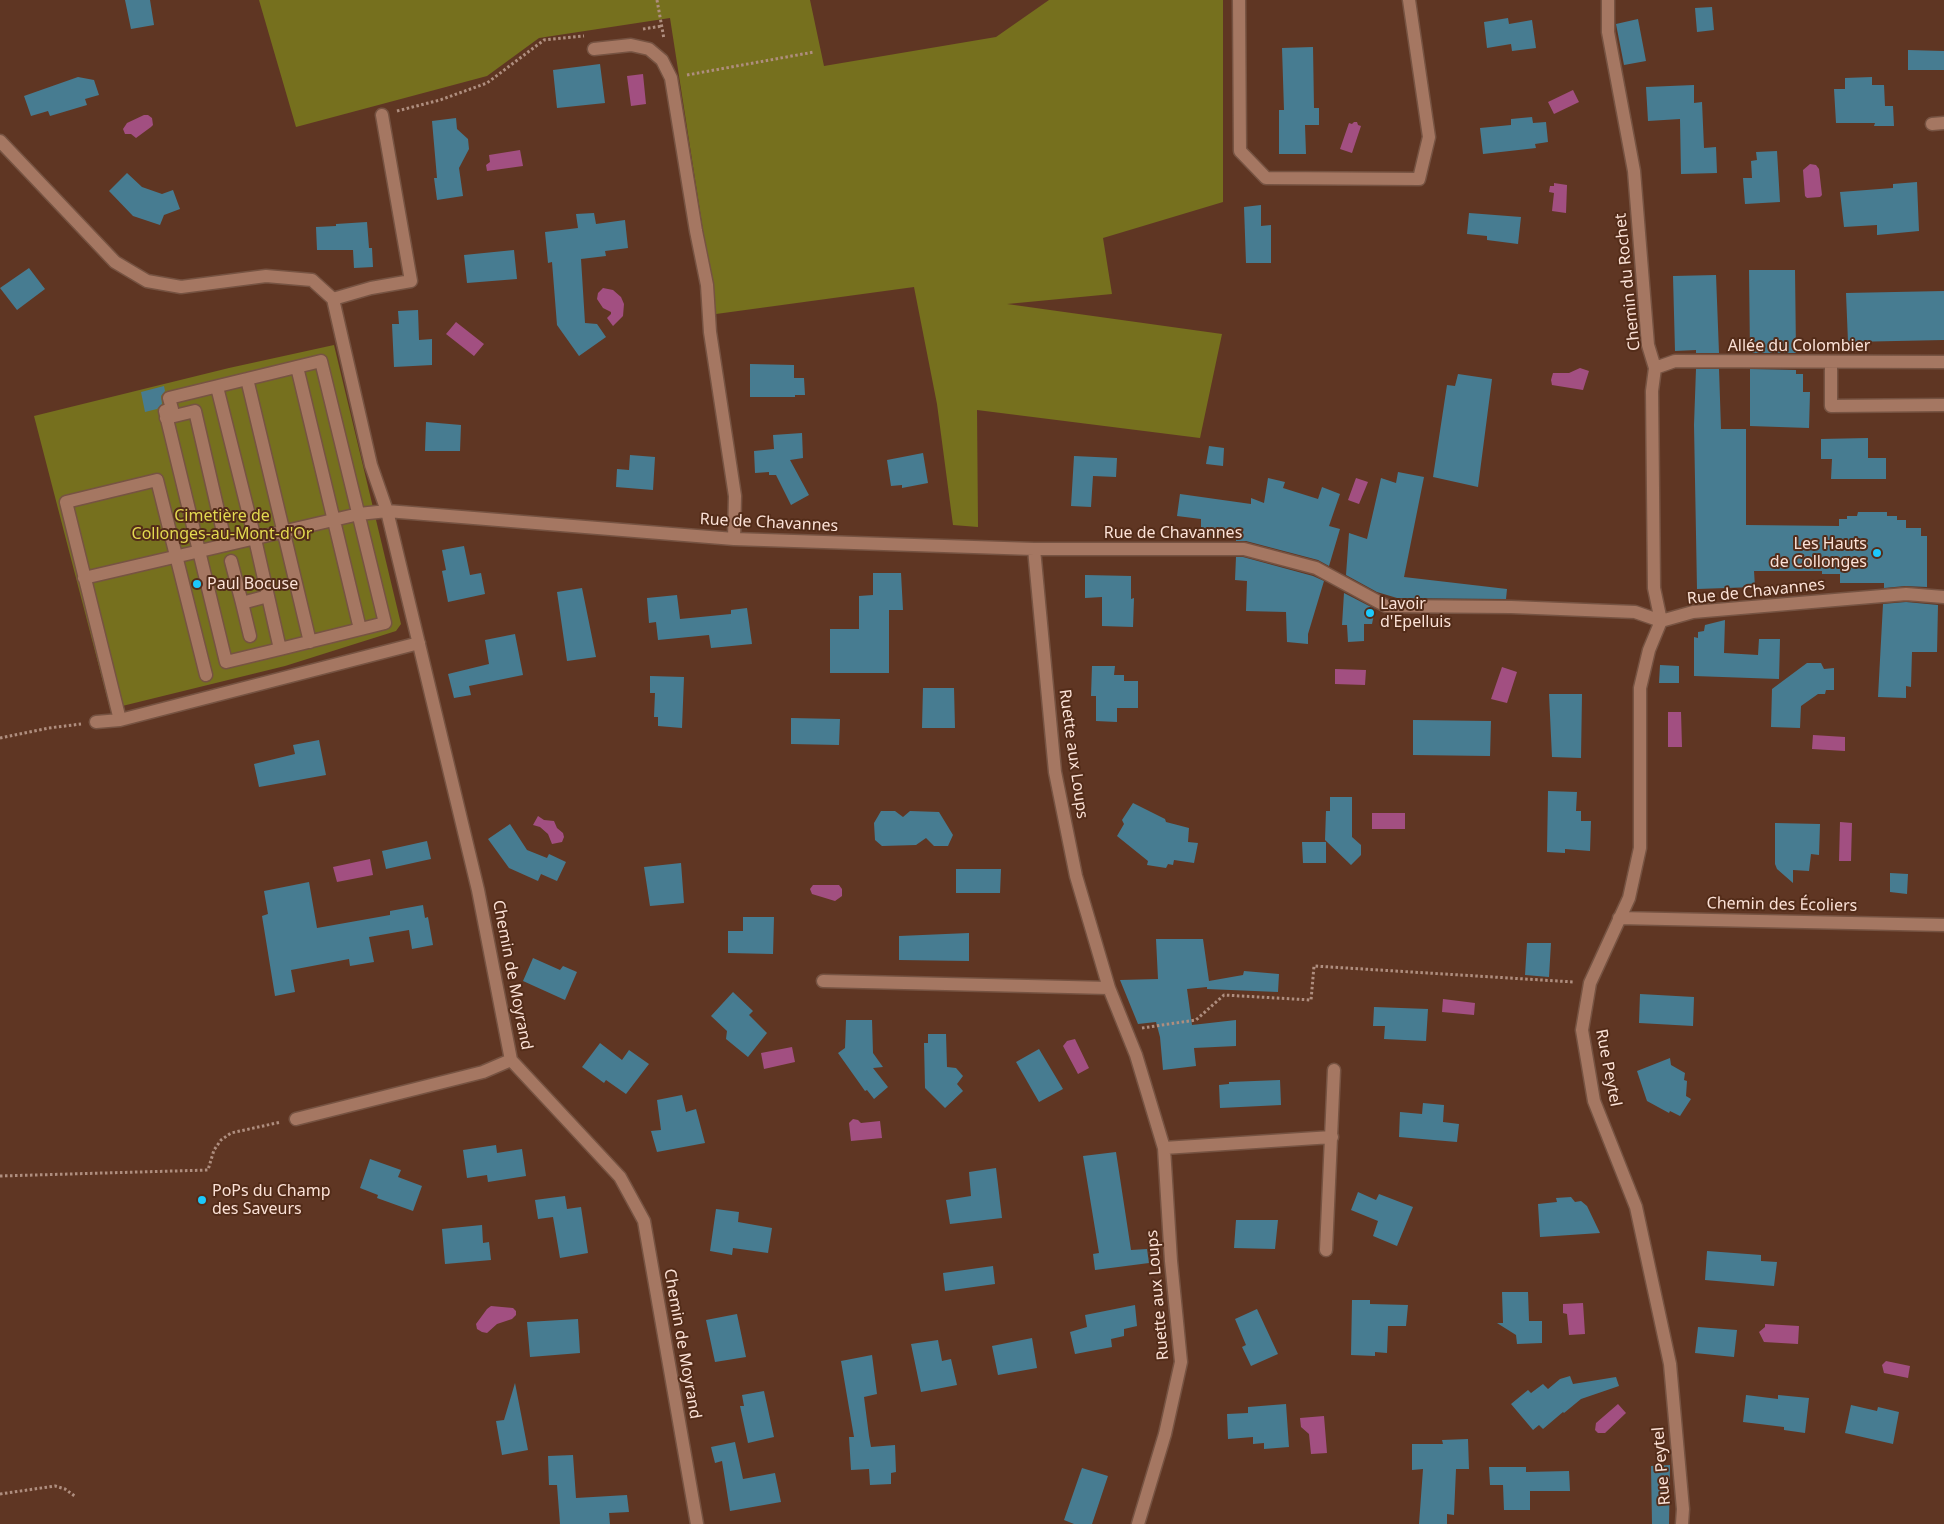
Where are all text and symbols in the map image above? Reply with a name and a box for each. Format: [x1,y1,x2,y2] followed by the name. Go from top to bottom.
[1611,212,1645,352] street label: Chemin du Rochet
[1728,336,1870,356] street label: Allée du Colombier
[132,506,312,544] park label: Cimetière de Collonges-au-Mont-d'Or
[699,510,839,536] street label: Rue de Chavannes
[1104,523,1242,543] street label: Rue de Chavannes
[1770,534,1867,572] place label: Les Hauts de Collonges
[1871,547,1883,559] marker: Les Hauts de Collonges
[207,574,298,594] place label: Paul Bocuse
[1686,575,1826,609] street label: Rue de Chavannes
[191,578,203,590] marker: Paul Bocuse
[1380,594,1451,632] place label: Lavoir d'Epelluis
[1364,607,1376,619] marker: Lavoir d'Epelluis
[1054,688,1092,820] street label: Ruette aux Loups
[1707,894,1857,916] street label: Chemin des Écoliers
[488,898,536,1052] street label: Chemin de Moyrand
[1591,1028,1625,1108] street label: Rue Peytel
[212,1181,331,1219] place label: PoPs du Champ des Saveurs
[196,1194,208,1206] marker: PoPs du Champ des Saveurs
[1143,1229,1173,1361] street label: Ruette aux Loups
[659,1267,705,1421] street label: Chemin de Moyrand
[1649,1426,1675,1506] street label: Rue Peytel

